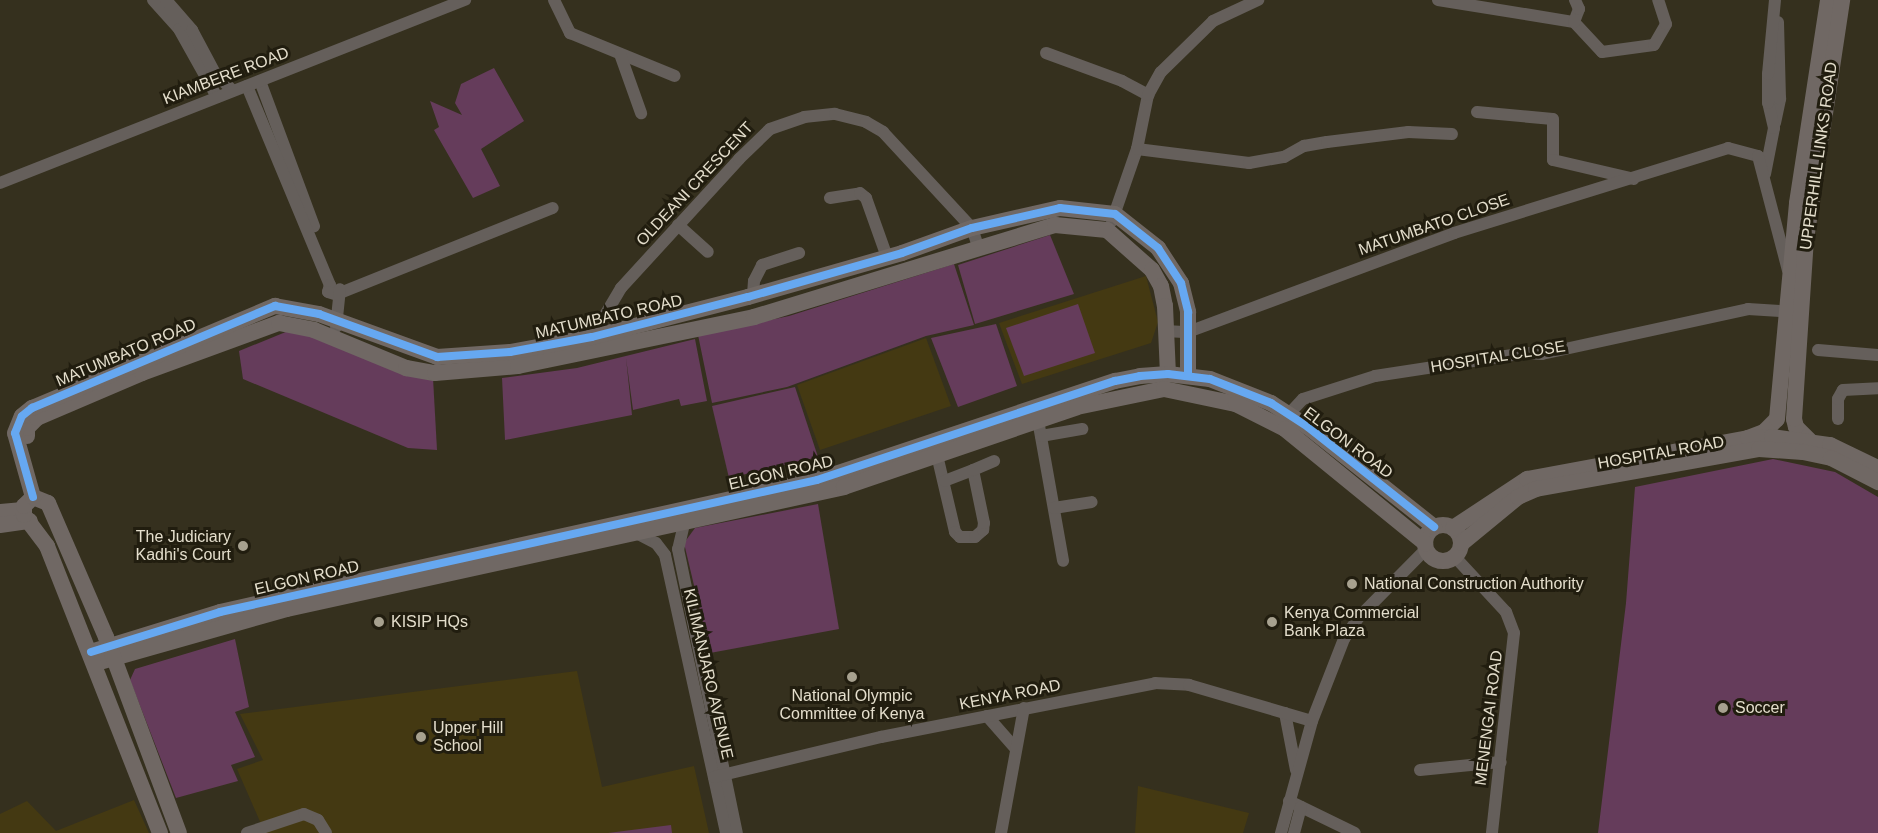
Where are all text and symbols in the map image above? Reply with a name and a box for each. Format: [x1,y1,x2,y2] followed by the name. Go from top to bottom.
[160,43,292,109] street label: KIAMBERE ROAD
[1796,60,1842,252] street label: UPPERHILL LINKS ROAD
[633,118,757,250] street label: OLDEANI CRESCENT
[1356,190,1512,260] street label: MATUMBATO CLOSE
[534,291,684,343] street label: MATUMBATO ROAD
[53,315,199,391] street label: MATUMBATO ROAD
[1429,337,1567,377] street label: HOSPITAL CLOSE
[1300,403,1396,483] street label: ELGON ROAD
[1596,432,1726,474] street label: HOSPITAL ROAD
[727,452,835,494] street label: ELGON ROAD
[135,527,231,565] place label: The Judiciary Kadhi's Court
[236,539,250,553] marker: The Judiciary Kadhi's Court
[253,557,361,599] street label: ELGON ROAD
[1364,574,1585,594] place label: National Construction Authority
[1345,577,1359,591] marker: National Construction Authority
[679,586,737,762] street label: KILIMANJARO AVENUE
[1284,603,1419,641] place label: Kenya Commercial Bank Plaza
[391,612,468,632] place label: KISIP HQs
[372,615,386,629] marker: KISIP HQs
[1265,615,1279,629] marker: Kenya Commercial Bank Plaza
[1471,649,1507,787] street label: MENENGAI ROAD
[845,670,859,684] marker: National Olympic Committee of Kenya
[957,676,1063,714] street label: KENYA ROAD
[780,686,924,724] place label: National Olympic Committee of Kenya
[1735,698,1785,718] place label: Soccer
[1716,701,1730,715] marker: Soccer
[433,718,503,756] place label: Upper Hill School
[414,730,428,744] marker: Upper Hill School

